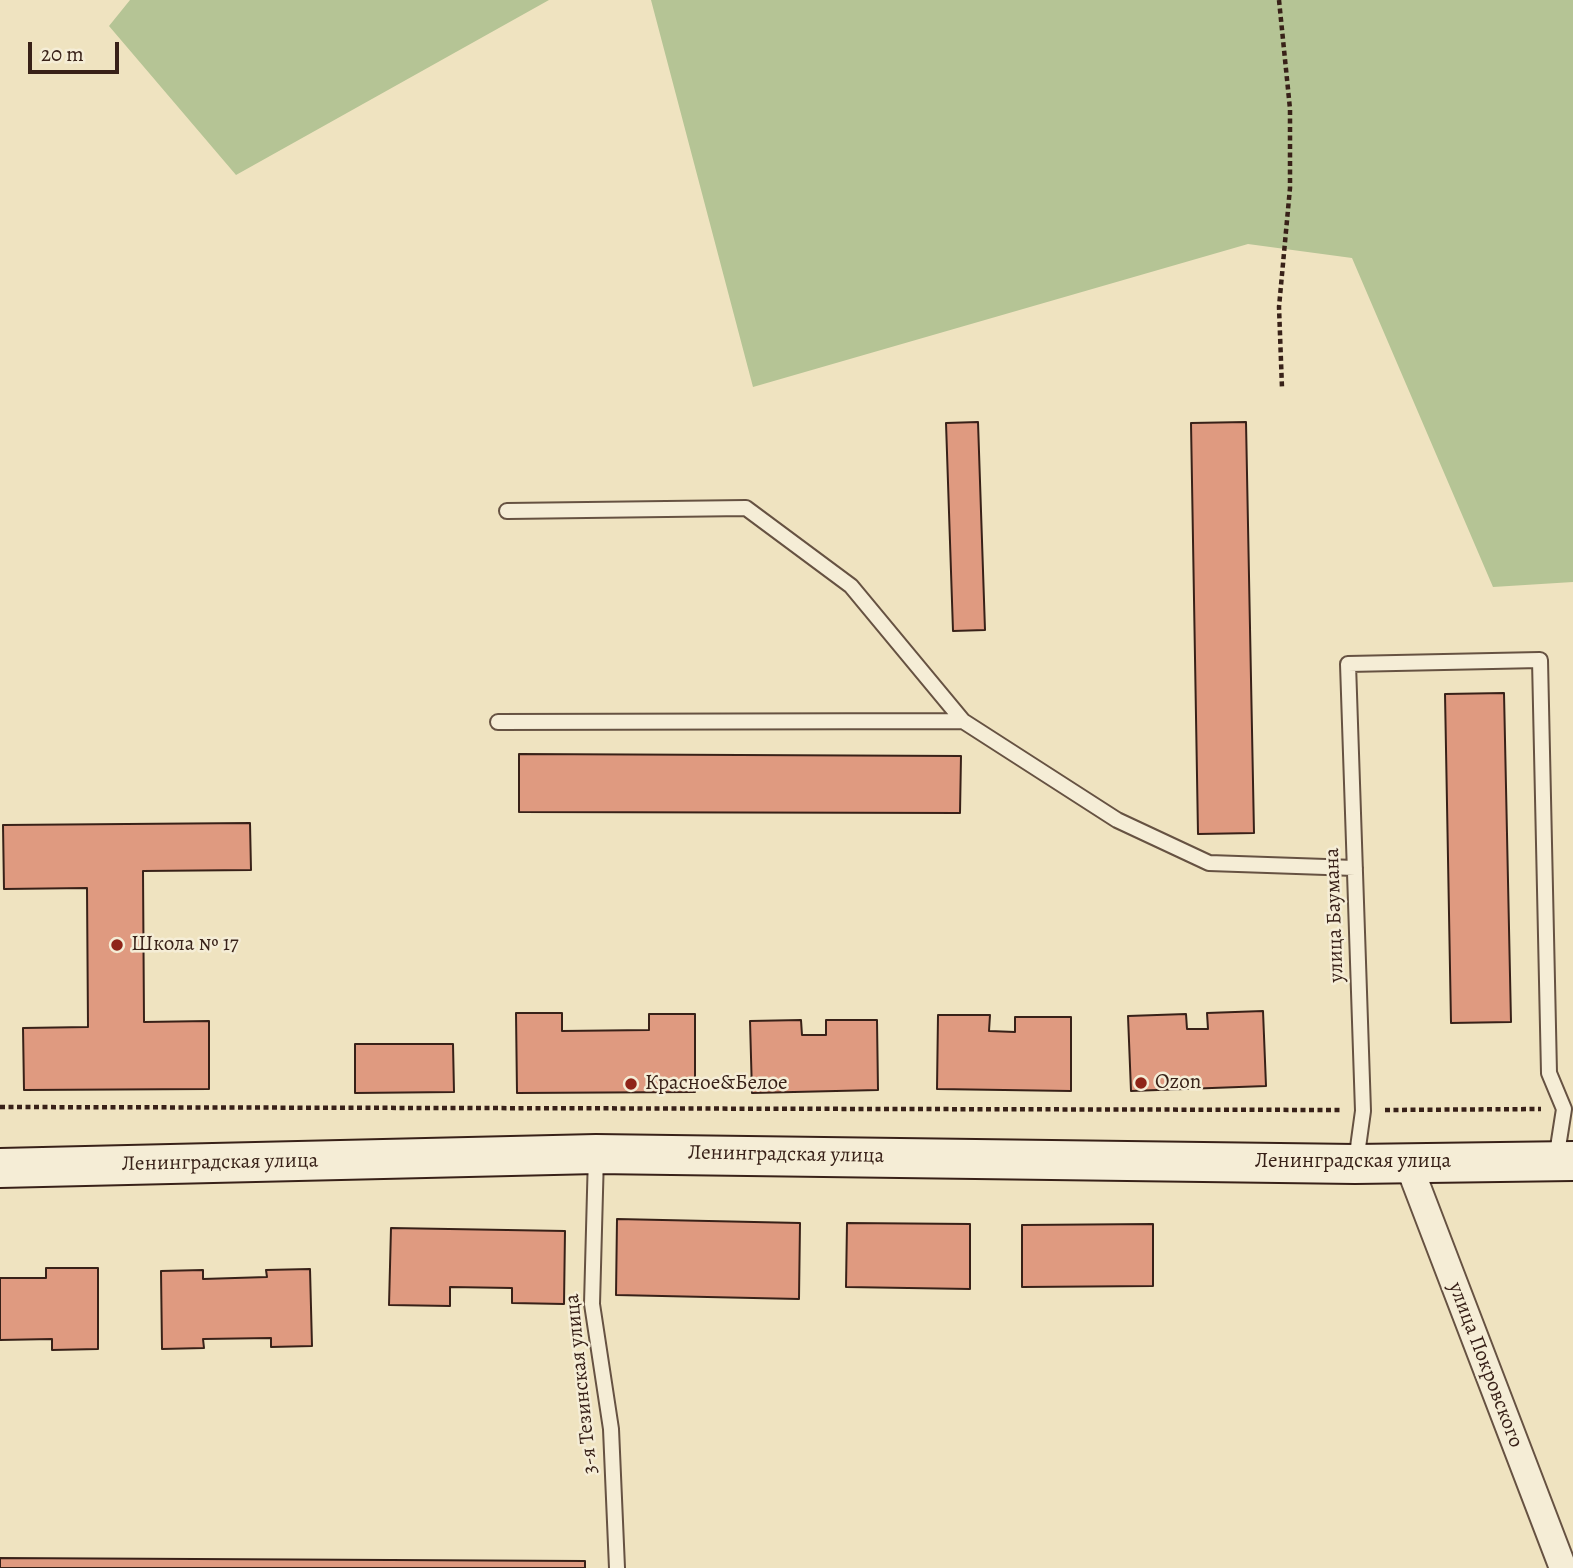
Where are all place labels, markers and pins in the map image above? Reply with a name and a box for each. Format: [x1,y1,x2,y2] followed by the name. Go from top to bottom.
[131,932,239,958] place label: Школа № 17
[109,937,125,953] marker: Школа № 17
[1155,1070,1201,1096] place label: Ozon
[645,1071,788,1097] place label: Красное&Белое
[1133,1075,1149,1091] marker: Ozon
[623,1076,639,1092] marker: Красное&Белое

